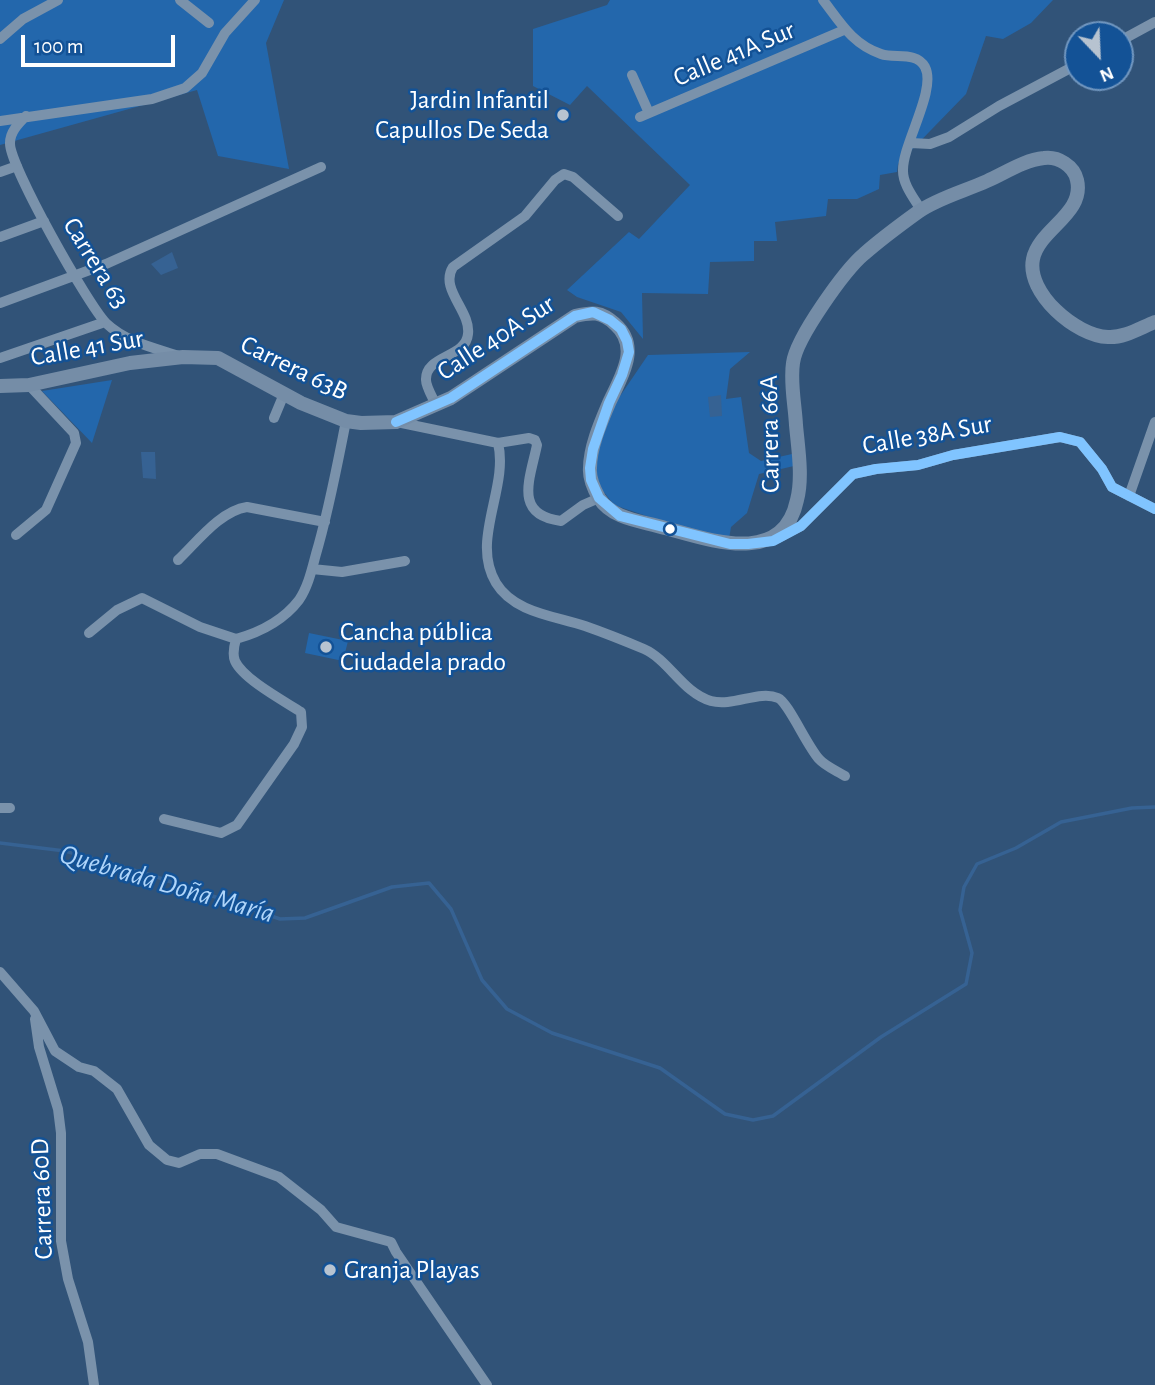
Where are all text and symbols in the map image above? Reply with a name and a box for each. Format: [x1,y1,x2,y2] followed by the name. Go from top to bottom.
[668,14,800,94] street label: Calle 41A Sur
[24,21,178,65] scale bar
[1064,21,1134,91] north arrow
[34,36,84,57] text: 100 m
[1097,63,1116,85] text: N
[375,84,549,146] place label: Jardin Infantil Capullos De Seda
[555,107,571,123] marker: Jardin Infantil Capullos De Seda
[56,212,136,314] street label: Carrera 63
[431,288,561,388] street label: Calle 40A Sur
[28,323,146,373] street label: Calle 41 Sur
[235,329,353,407] street label: Carrera 63B
[753,375,787,493] street label: Carrera 66A
[860,408,994,462] street label: Calle 38A Sur
[663,522,677,536] unlabelled marker
[340,616,506,678] place label: Cancha pública Ciudadela prado
[318,639,334,655] marker: Cancha pública Ciudadela prado
[56,837,278,931] water label: Quebrada Doña María
[24,1138,60,1260] street label: Carrera 60D
[344,1254,480,1286] place label: Granja Playas
[322,1262,338,1278] marker: Granja Playas

